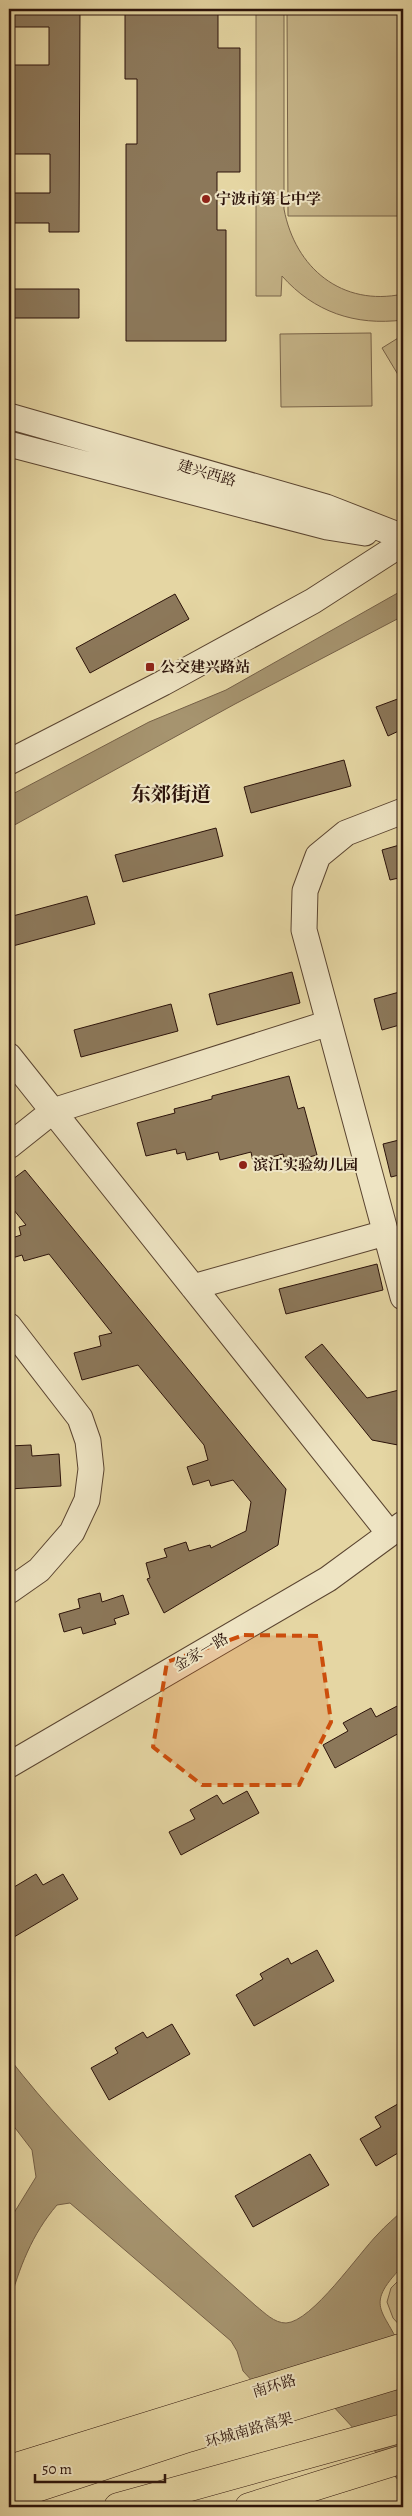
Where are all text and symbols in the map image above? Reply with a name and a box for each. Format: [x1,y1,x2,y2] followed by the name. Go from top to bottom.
[216,189,321,209] place label: 宁波市第七中学
[200,193,212,205] marker: 宁波市第七中学
[175,455,239,491] street label: 建兴西路
[160,657,250,677] place label: 公交建兴路站
[144,661,156,673] marker: 公交建兴路站
[131,781,211,808] district label: 东郊街道
[253,1155,358,1175] place label: 滨江实验幼儿园
[237,1159,249,1171] marker: 滨江实验幼儿园
[170,1628,232,1676] street label: 金家一路
[250,2370,298,2402] street label: 南环路
[203,2408,295,2452] street label: 环城南路高架
[35,2451,165,2483] scale bar
[42,2459,72,2479] text: 50 m

